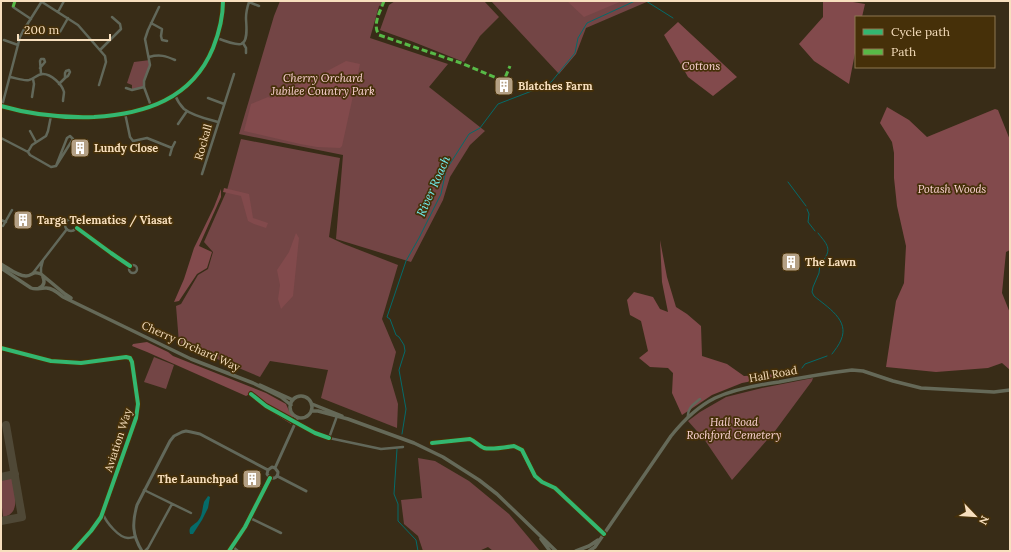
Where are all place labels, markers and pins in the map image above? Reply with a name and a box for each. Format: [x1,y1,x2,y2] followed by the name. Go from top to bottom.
[493,75,515,97] building icon: Blatches Farm
[518,79,593,93] place label: Blatches Farm
[69,137,91,159] building icon: Lundy Close
[94,141,158,155] place label: Lundy Close
[12,209,34,231] building icon: Targa Telematics / Viasat
[37,213,173,228] place label: Targa Telematics / Viasat
[780,251,802,273] building icon: The Lawn
[805,255,856,269] place label: The Lawn
[241,468,263,490] building icon: The Launchpad
[158,472,238,486] place label: The Launchpad

